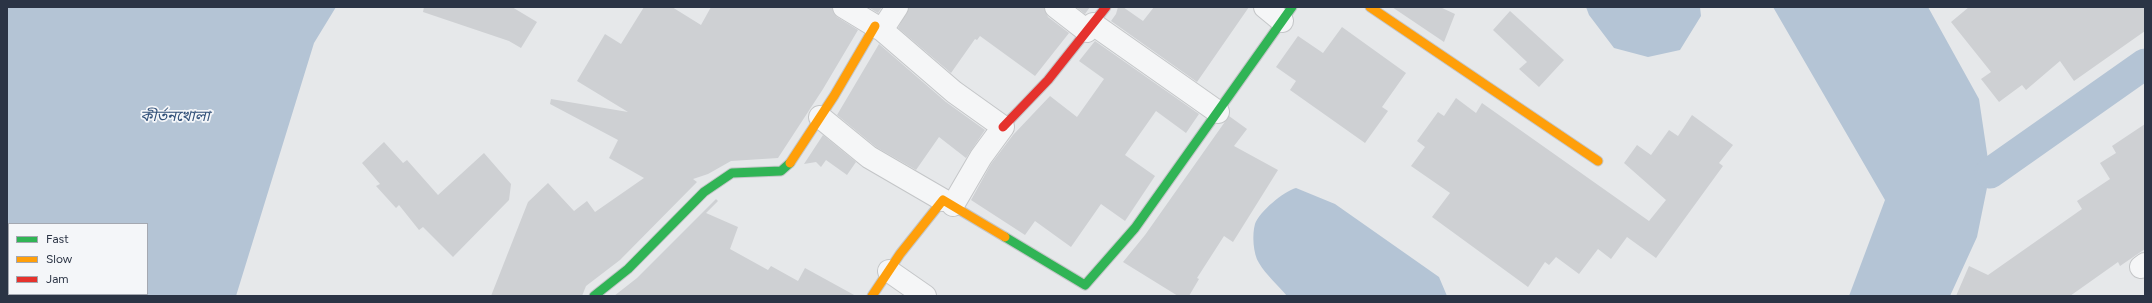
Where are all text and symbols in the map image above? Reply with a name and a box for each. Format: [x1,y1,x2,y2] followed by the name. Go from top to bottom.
[140,108,210,126] water label: কীর্তনখোলা
[8,223,148,295] legend
[46,232,69,246] text: Fast
[46,252,72,266] text: Slow
[46,272,69,286] text: Jam

